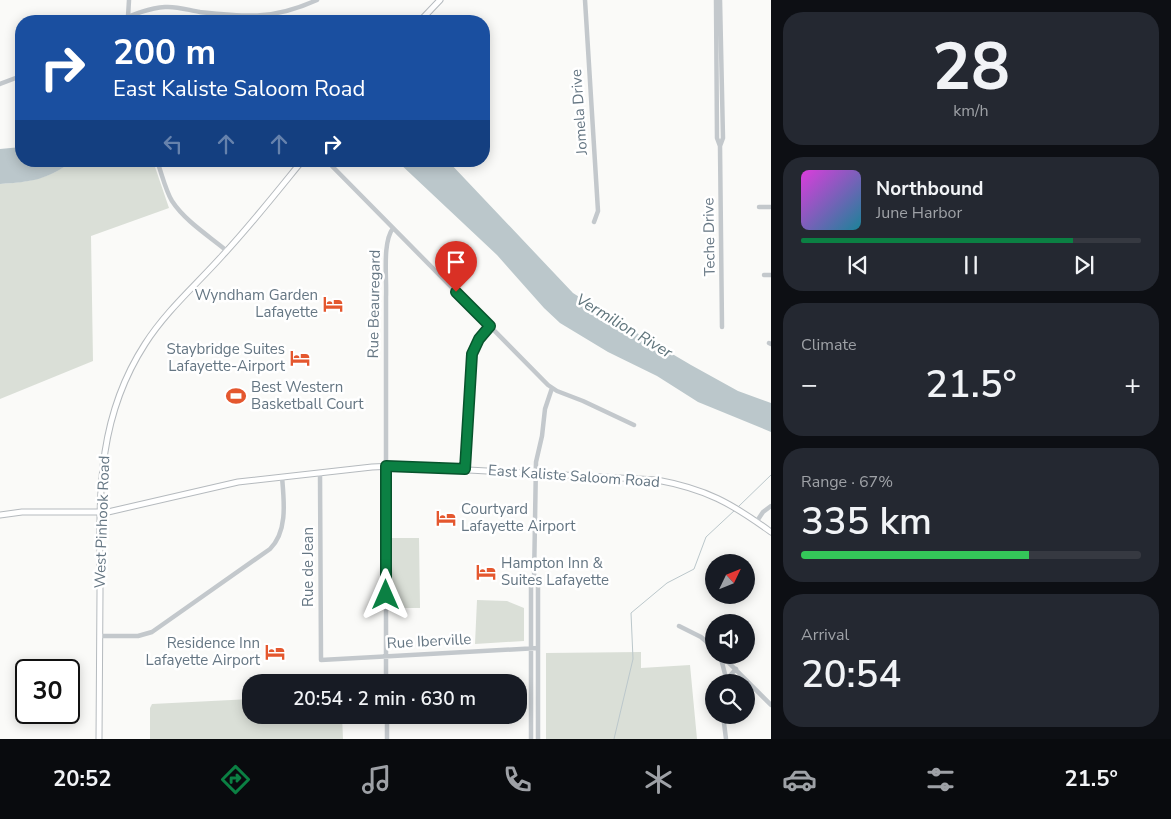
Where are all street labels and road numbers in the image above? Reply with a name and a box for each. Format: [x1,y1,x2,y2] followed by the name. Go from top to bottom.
[566,68,592,157] street label: Jomela Drive
[698,197,720,277] street label: Teche Drive
[363,249,385,359] street label: Rue Beauregard
[90,455,114,589] street label: West Pinhook Road
[487,460,661,492] street label: East Kaliste Saloom Road
[298,527,318,607] street label: Rue de Jean
[386,629,472,653] street label: Rue Iberville

